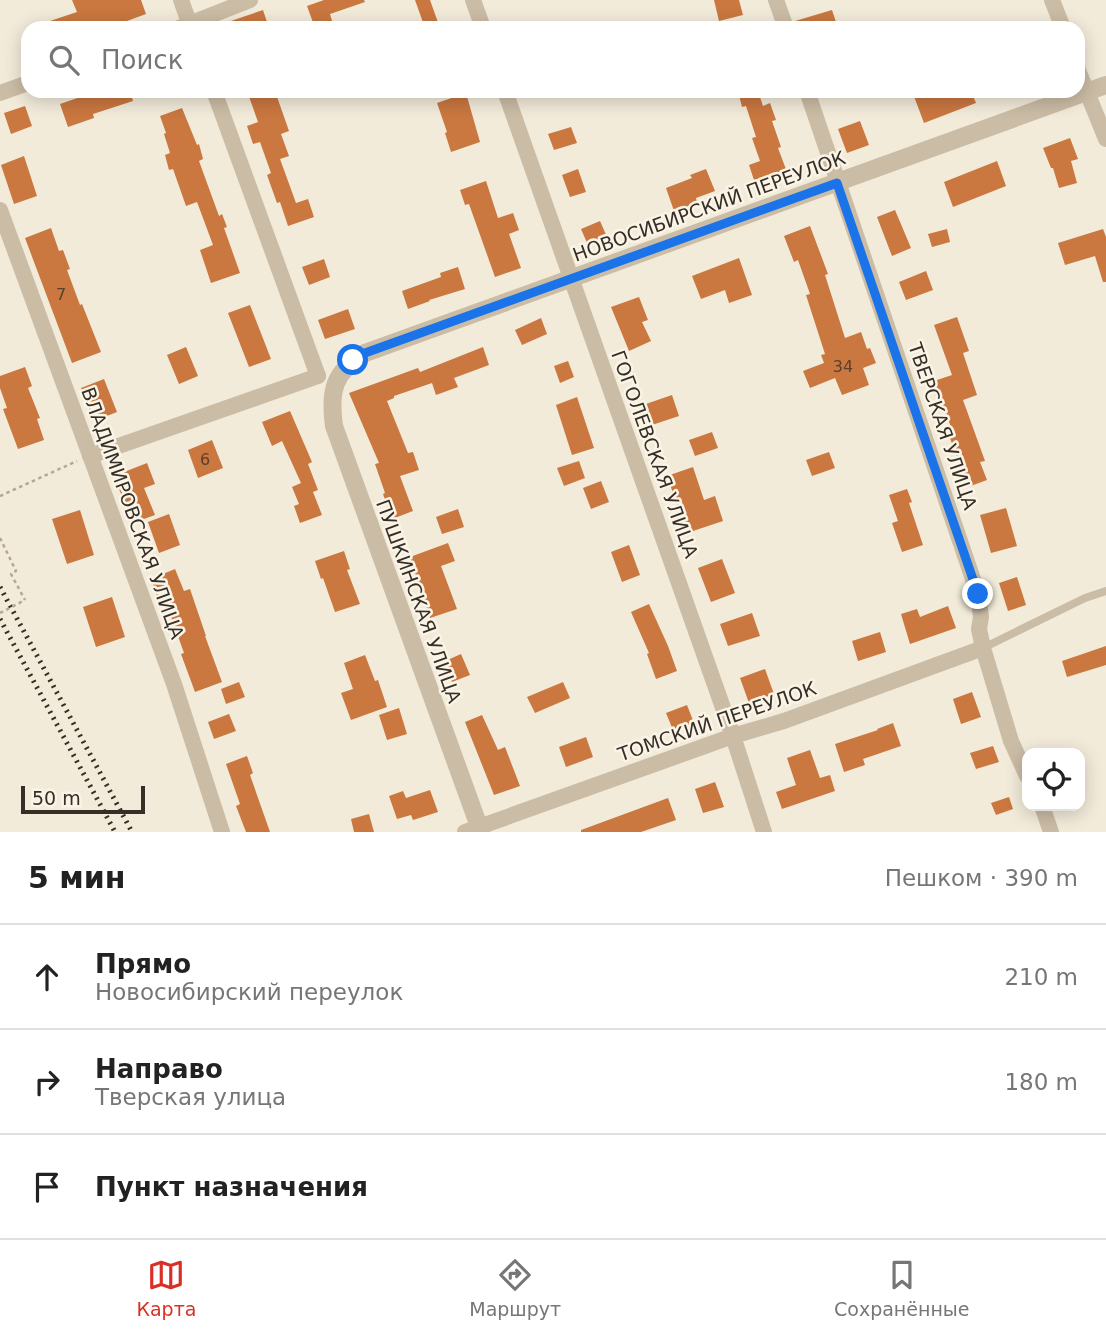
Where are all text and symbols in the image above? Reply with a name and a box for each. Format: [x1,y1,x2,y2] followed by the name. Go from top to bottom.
[21,21,1085,98] search box
[45,41,83,79] icon: search
[101,45,183,75] text: Поиск
[570,146,849,266] street label: НОВОСИБИРСКИЙ ПЕРЕУЛОК
[56,285,66,304] house number: 7
[904,339,982,512] street label: ТВЕРСКАЯ УЛИЦА
[337,344,368,375] route start
[607,347,703,561] street label: ГОГОЛЕВСКАЯ УЛИЦА
[833,357,853,376] house number: 34
[77,384,189,642] street label: ВЛАДИМИРОВСКАЯ УЛИЦА
[200,450,210,469] house number: 6
[372,496,466,706] street label: ПУШКИНСКАЯ УЛИЦА
[962,578,993,609] route end
[614,677,820,766] street label: ТОМСКИЙ ПЕРЕУЛОК
[1022,748,1085,811] map controls
[1022,748,1085,811] button: locate
[21,783,145,815] scale bar
[32,787,81,809] text: 50 m
[28,860,126,895] text: 5 мин
[885,865,1078,891] text: Пешком · 390 m
[95,949,191,979] text: Прямо
[28,958,66,996] icon: ahead
[1004,964,1078,990] text: 210 m
[95,979,403,1005] text: Новосибирский переулок
[95,1054,223,1084] text: Направо
[28,1063,66,1101] icon: right
[1004,1069,1078,1095] text: 180 m
[95,1084,286,1110] text: Тверская улица
[28,1168,66,1206] icon: arrive
[95,1172,368,1202] text: Пункт назначения
[136,1256,196,1320] tab: Карта
[469,1256,561,1320] tab: Маршрут
[834,1256,970,1320] tab: Сохранённые

